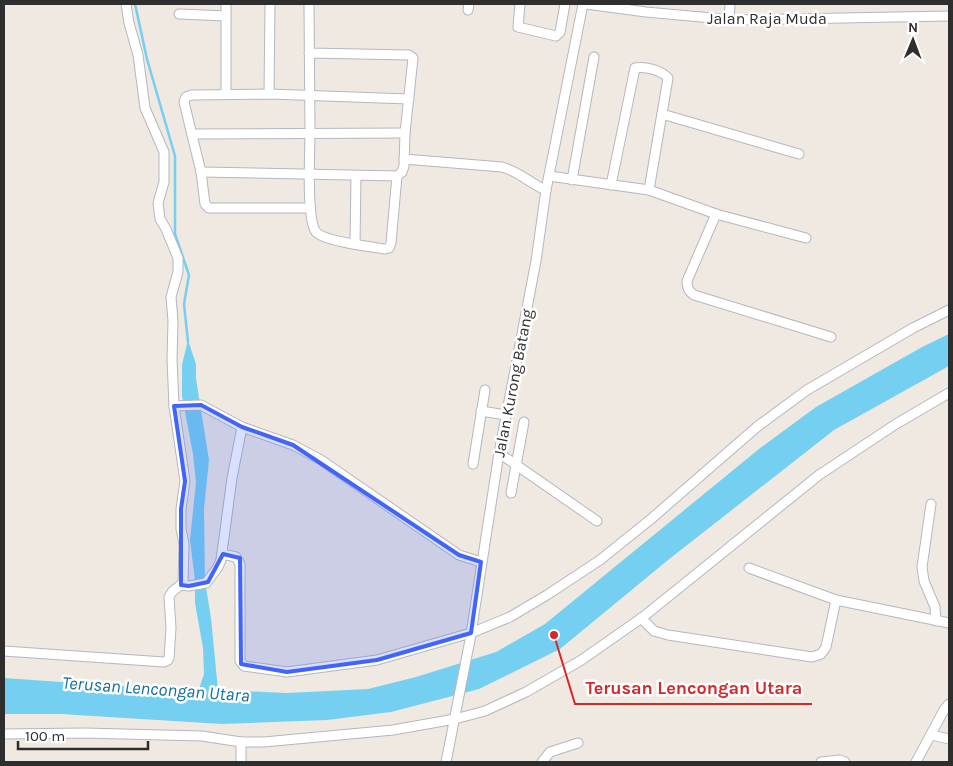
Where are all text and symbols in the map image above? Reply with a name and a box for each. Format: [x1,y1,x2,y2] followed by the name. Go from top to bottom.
[707,9,827,28] street label: Jalan Raja Muda
[888,15,938,65] north arrow
[908,19,918,36] text: N
[489,307,537,459] street label: Jalan Kurong Batang
[62,671,250,707] water label: Terusan Lencongan Utara
[575,671,812,704] callout: Terusan Lencongan Utara
[586,677,802,699] text: Terusan Lencongan Utara
[18,718,148,750] scale bar
[25,727,65,745] text: 100 m

